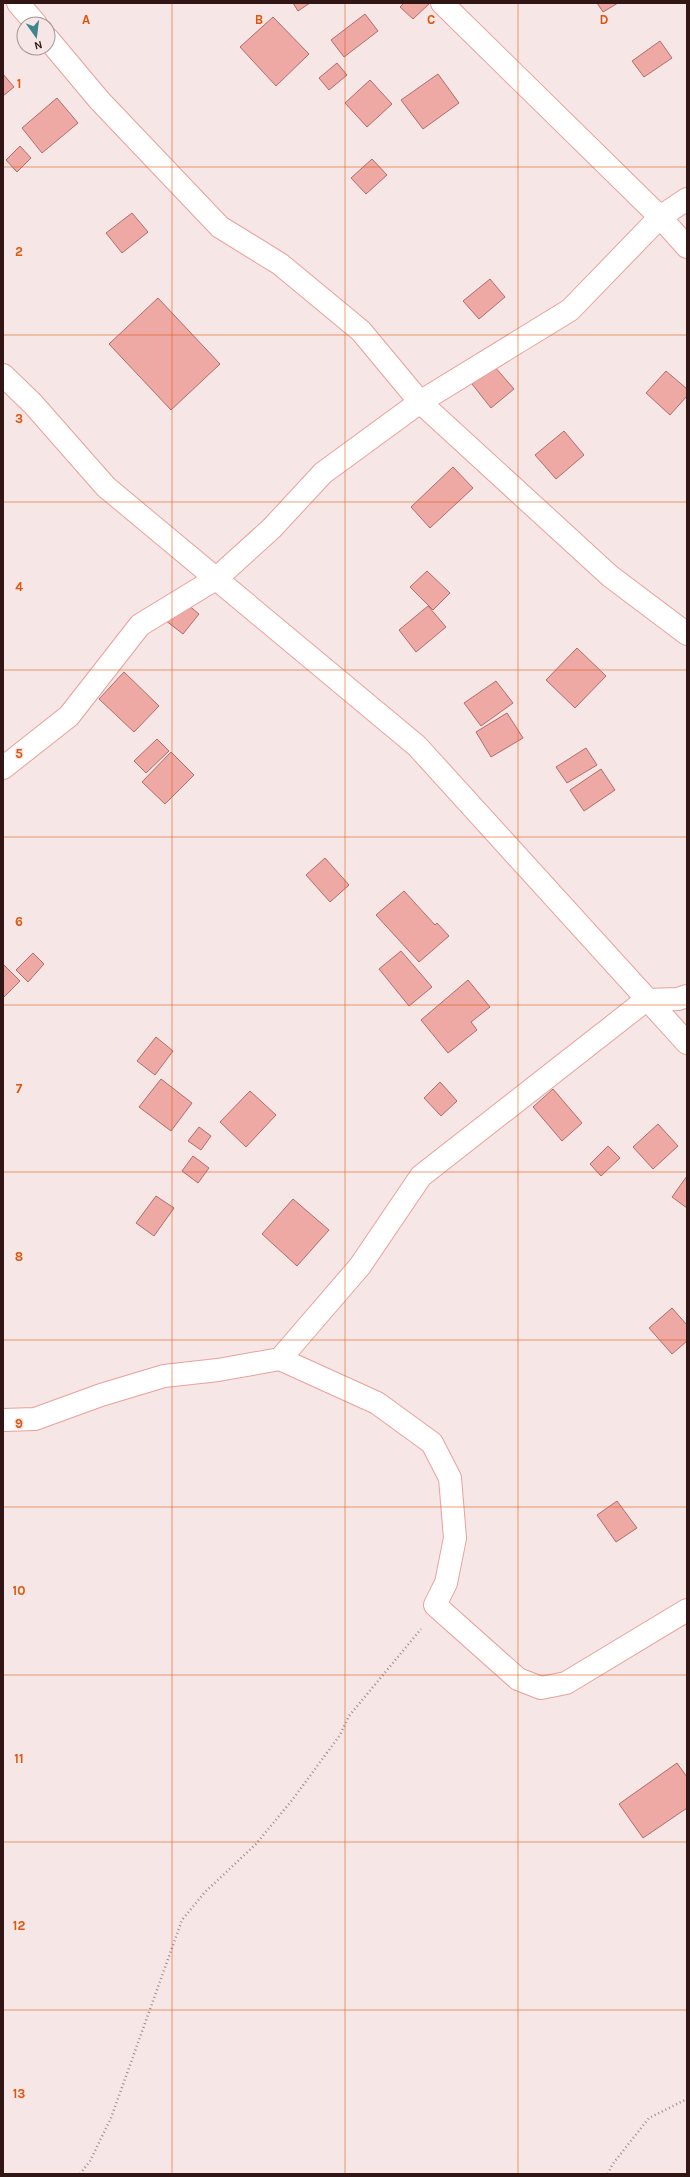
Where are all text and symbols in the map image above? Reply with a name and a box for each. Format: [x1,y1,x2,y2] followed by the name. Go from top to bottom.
[82,12,90,27] text: A
[255,12,263,27] text: B
[427,12,435,27] text: C
[600,12,609,27] text: D
[16,16,56,56] north arrow
[33,38,44,52] text: N
[17,76,21,91] text: 1
[15,244,23,259] text: 2
[15,411,23,426] text: 3
[15,579,23,594] text: 4
[15,746,23,761] text: 5
[15,914,23,929] text: 6
[16,1081,23,1096] text: 7
[15,1249,23,1264] text: 8
[15,1416,23,1431] text: 9
[13,1583,25,1598] text: 10
[14,1751,24,1766] text: 11
[13,1918,25,1933] text: 12
[13,2086,25,2101] text: 13

